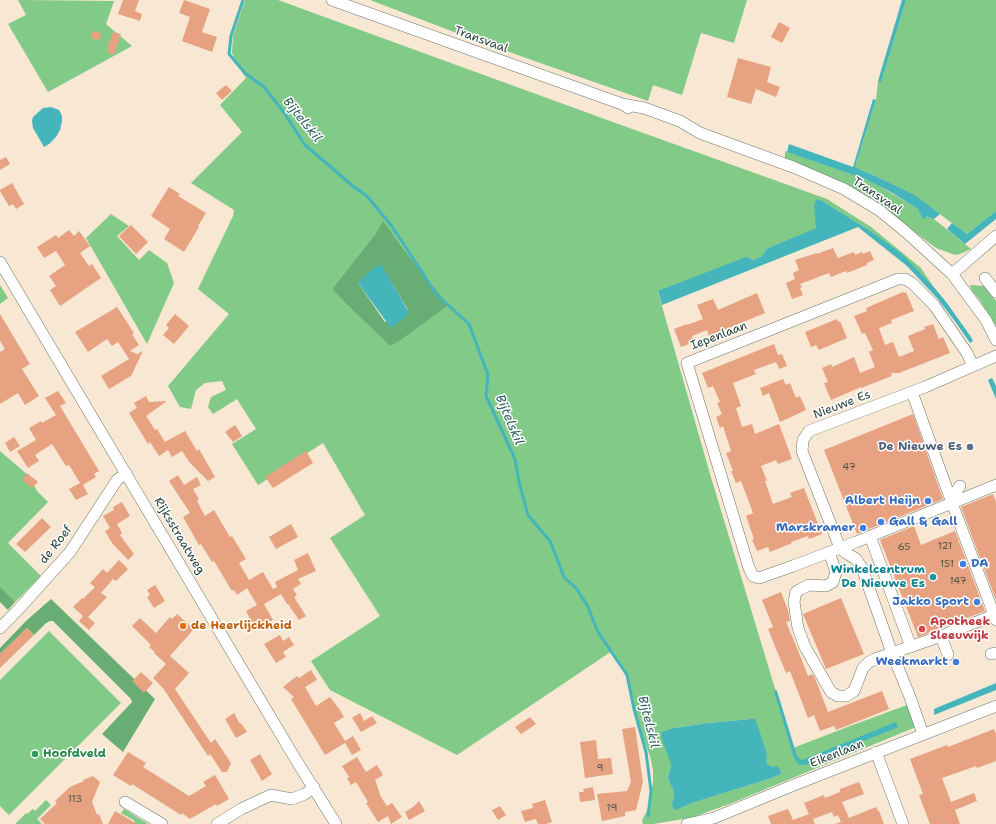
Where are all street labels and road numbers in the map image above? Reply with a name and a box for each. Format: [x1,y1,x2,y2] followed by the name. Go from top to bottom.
[452,24,510,56] street label: Transvaal
[850,174,904,218] street label: Transvaal
[689,319,749,353] street label: Iepenlaan
[811,387,873,423] street label: Nieuwe Es
[150,495,208,577] street label: Rijksstraatweg
[37,523,75,567] street label: de Roef
[808,737,866,771] street label: Eikenlaan

